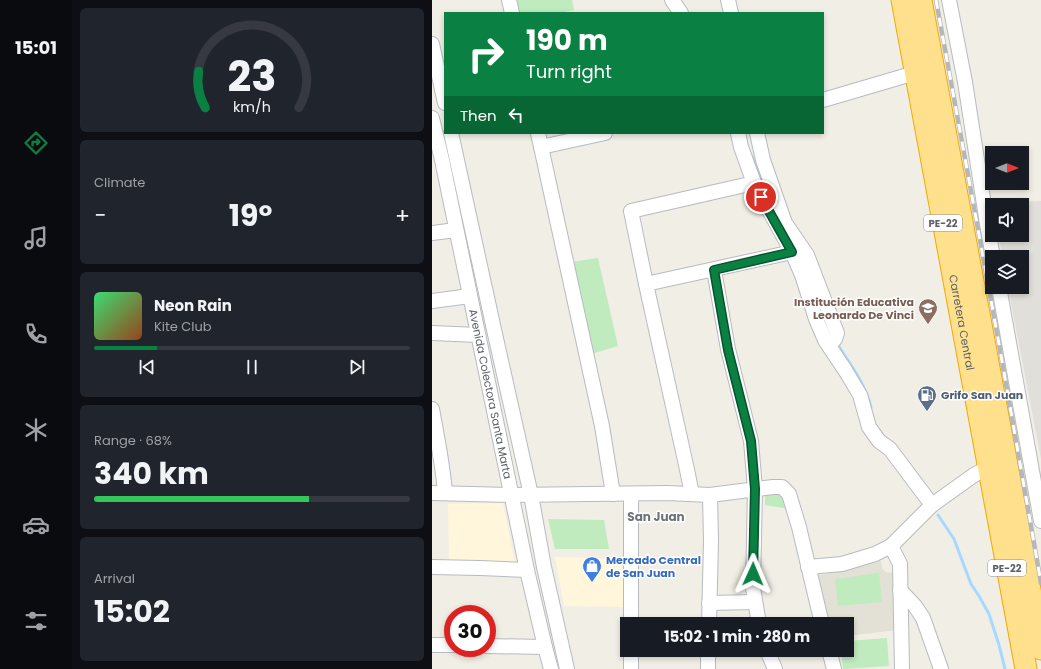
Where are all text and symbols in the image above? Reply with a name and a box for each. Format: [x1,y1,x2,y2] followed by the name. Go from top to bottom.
[526,21,608,60] text: 190 m
[460,28,512,80] icon: right
[15,35,57,60] text: 15:01
[228,47,276,106] text: 23
[526,59,612,84] text: Turn right
[233,97,271,117] text: km/h
[505,104,527,126] icon: left
[460,105,497,126] text: Then
[22,129,50,157] icon: directions
[985,146,1029,190] north arrow
[985,146,1029,294] map controls
[94,173,145,192] text: Climate
[744,180,778,214] pin
[750,186,772,208] icon: arrive
[229,194,272,237] text: 19°
[985,198,1029,242] button: sound
[94,200,106,231] text: −
[395,200,410,231] text: +
[924,215,962,231] road number: PE-22
[22,224,50,252] icon: music
[985,250,1029,294] button: layers
[945,273,978,372] street label: Carretera Central
[794,294,914,323] place label: Institución Educativa Leonardo De Vinci
[154,295,232,316] text: Neon Rain
[917,297,939,325] school or university icon: Institución Educativa Leonardo De Vinci
[465,307,516,480] street label: Avenida Colectora Santa Marta
[154,317,212,336] text: Kite Club
[22,320,50,348] icon: phone
[136,356,158,378] icon: previous
[241,356,263,378] icon: pause
[346,356,368,378] icon: next
[916,384,938,412] fuel station icon: Grifo San Juan
[941,387,1023,403] place label: Grifo San Juan
[22,416,50,444] icon: climate
[94,431,172,450] text: Range · 68%
[94,452,209,495] text: 340 km
[627,508,685,525] district label: San Juan
[22,511,50,539] icon: car
[606,552,701,581] place label: Mercado Central de San Juan
[732,553,774,595] position arrow
[581,555,603,583] shop icon: Mercado Central de San Juan
[988,560,1026,576] road number: PE-22
[94,569,135,588] text: Arrival
[94,590,170,633] text: 15:02
[444,605,496,657] speed limit sign: 30
[22,607,50,635] icon: filters
[664,626,810,647] text: 15:02 · 1 min · 280 m

